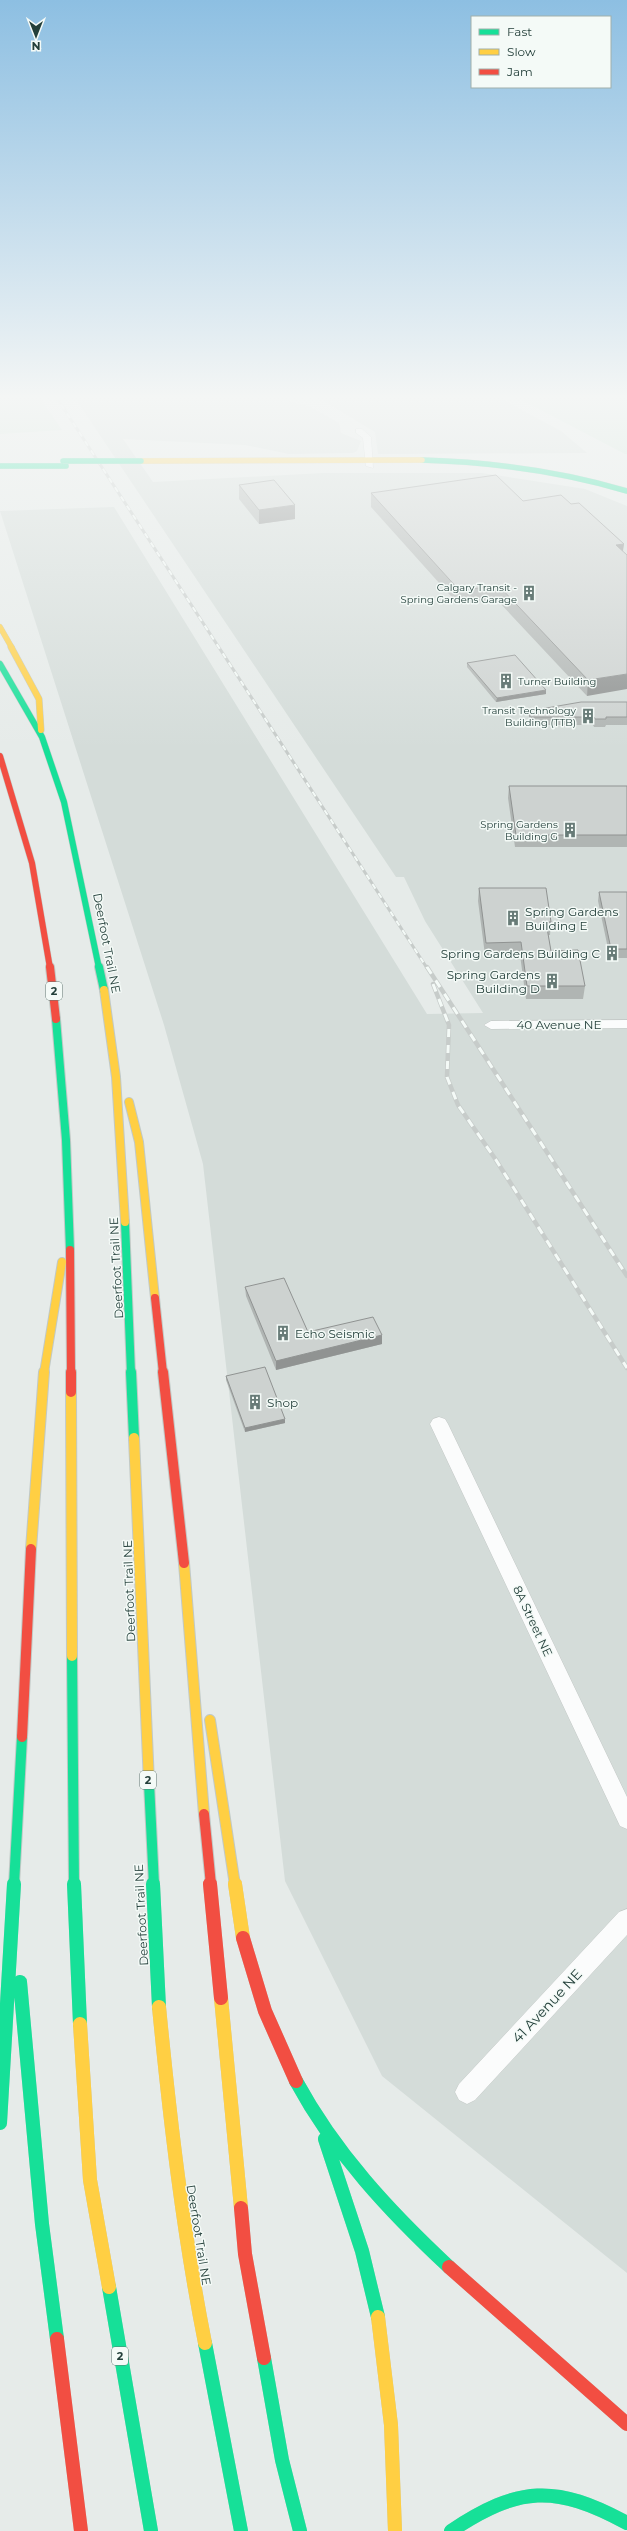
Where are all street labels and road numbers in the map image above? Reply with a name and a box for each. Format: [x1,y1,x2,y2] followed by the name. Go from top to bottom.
[90,892,124,994] street label: Deerfoot Trail NE
[46,982,62,1000] road number: 2
[516,1017,602,1032] street label: 40 Avenue NE
[106,1217,126,1319] street label: Deerfoot Trail NE
[120,1540,138,1642] street label: Deerfoot Trail NE
[510,1583,556,1659] street label: 8A Street NE
[140,1771,156,1789] road number: 2
[131,1864,151,1966] street label: Deerfoot Trail NE
[508,1965,586,2047] street label: 41 Avenue NE
[184,2184,214,2286] street label: Deerfoot Trail NE
[112,2347,128,2365] road number: 2

